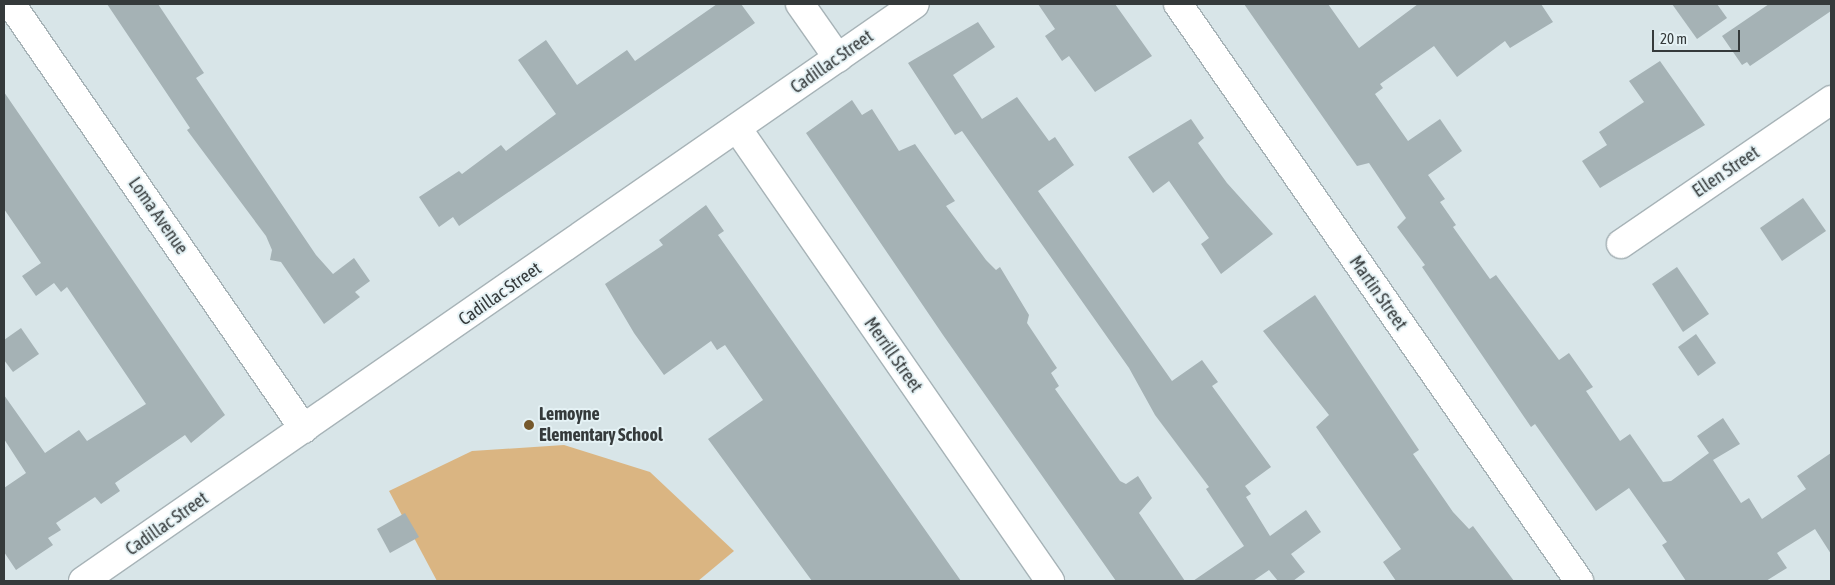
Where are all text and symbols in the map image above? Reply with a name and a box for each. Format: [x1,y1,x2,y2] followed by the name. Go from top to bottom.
[1655,20,1742,52] scale bar
[787,26,877,98] street label: Cadillac Street
[1660,30,1687,47] text: 20 m
[1689,142,1763,202] street label: Ellen Street
[124,173,192,259] street label: Loma Avenue
[1345,252,1411,334] street label: Martin Street
[455,258,545,330] street label: Cadillac Street
[859,313,927,397] street label: Merrill Street
[539,404,663,446] place label: Lemoyne Elementary School
[523,419,535,431] marker: Lemoyne Elementary School
[122,488,212,560] street label: Cadillac Street

